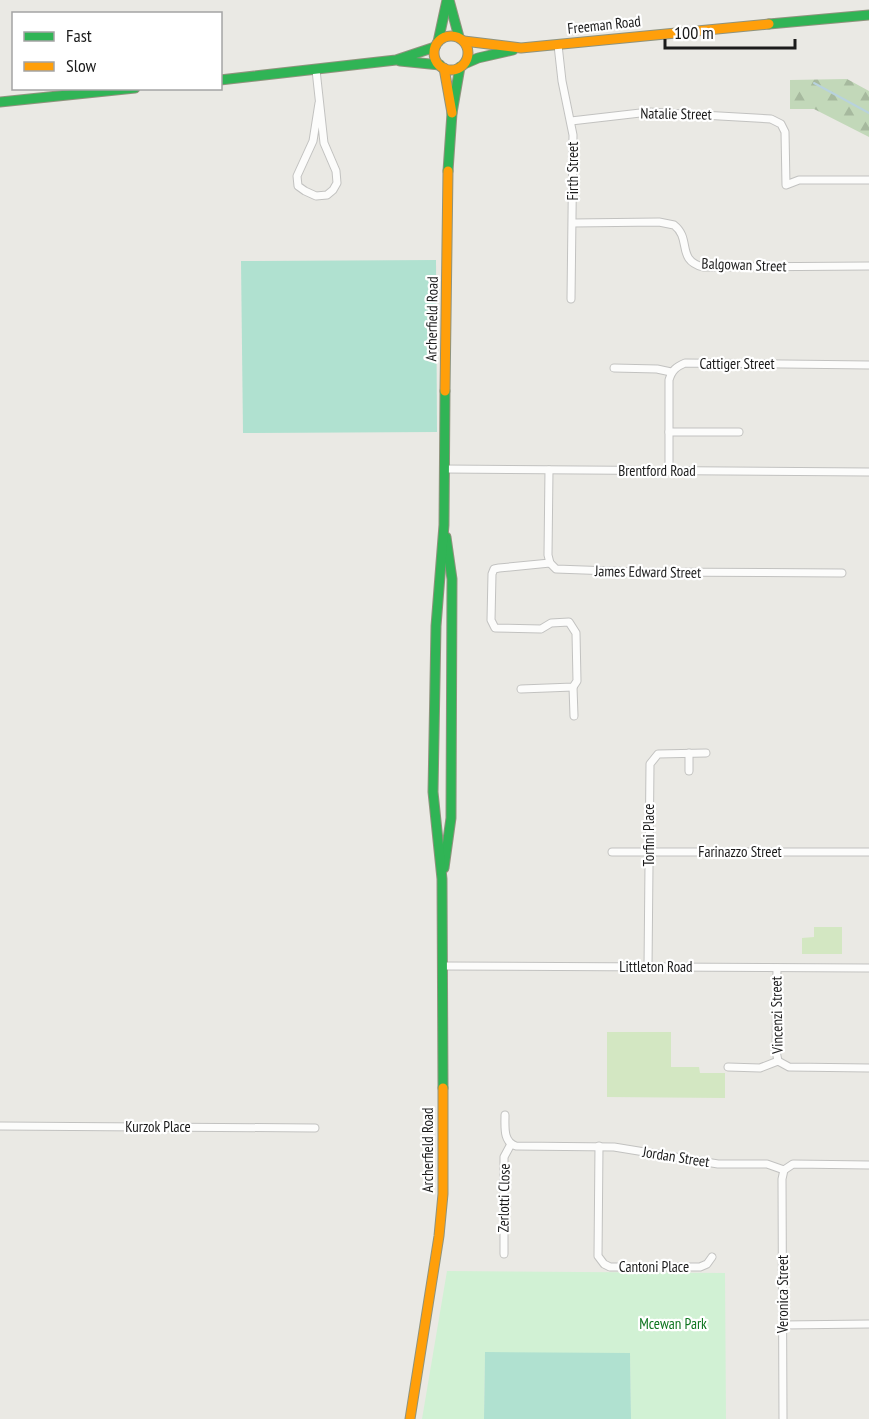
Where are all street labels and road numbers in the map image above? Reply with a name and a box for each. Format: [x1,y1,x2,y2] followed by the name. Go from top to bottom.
[566,11,642,38] street label: Freeman Road
[640,103,712,124] street label: Natalie Street
[563,142,582,200] street label: Firth Street
[701,254,787,275] street label: Balgowan Street
[421,276,442,362] street label: Archerfield Road
[699,354,775,373] street label: Cattiger Street
[618,461,696,480] street label: Brentford Road
[594,561,701,582] street label: James Edward Street
[639,804,658,866] street label: Torfini Place
[698,842,782,861] street label: Farinazzo Street
[619,957,693,976] street label: Littleton Road
[766,976,787,1055] street label: Vincenzi Street
[418,1108,437,1192] street label: Archerfield Road
[125,1117,191,1136] street label: Kurzok Place
[640,1142,711,1171] street label: Jordan Street
[493,1163,514,1233] street label: Zerlotti Close
[773,1255,792,1334] street label: Veronica Street
[619,1257,689,1276] street label: Cantoni Place

